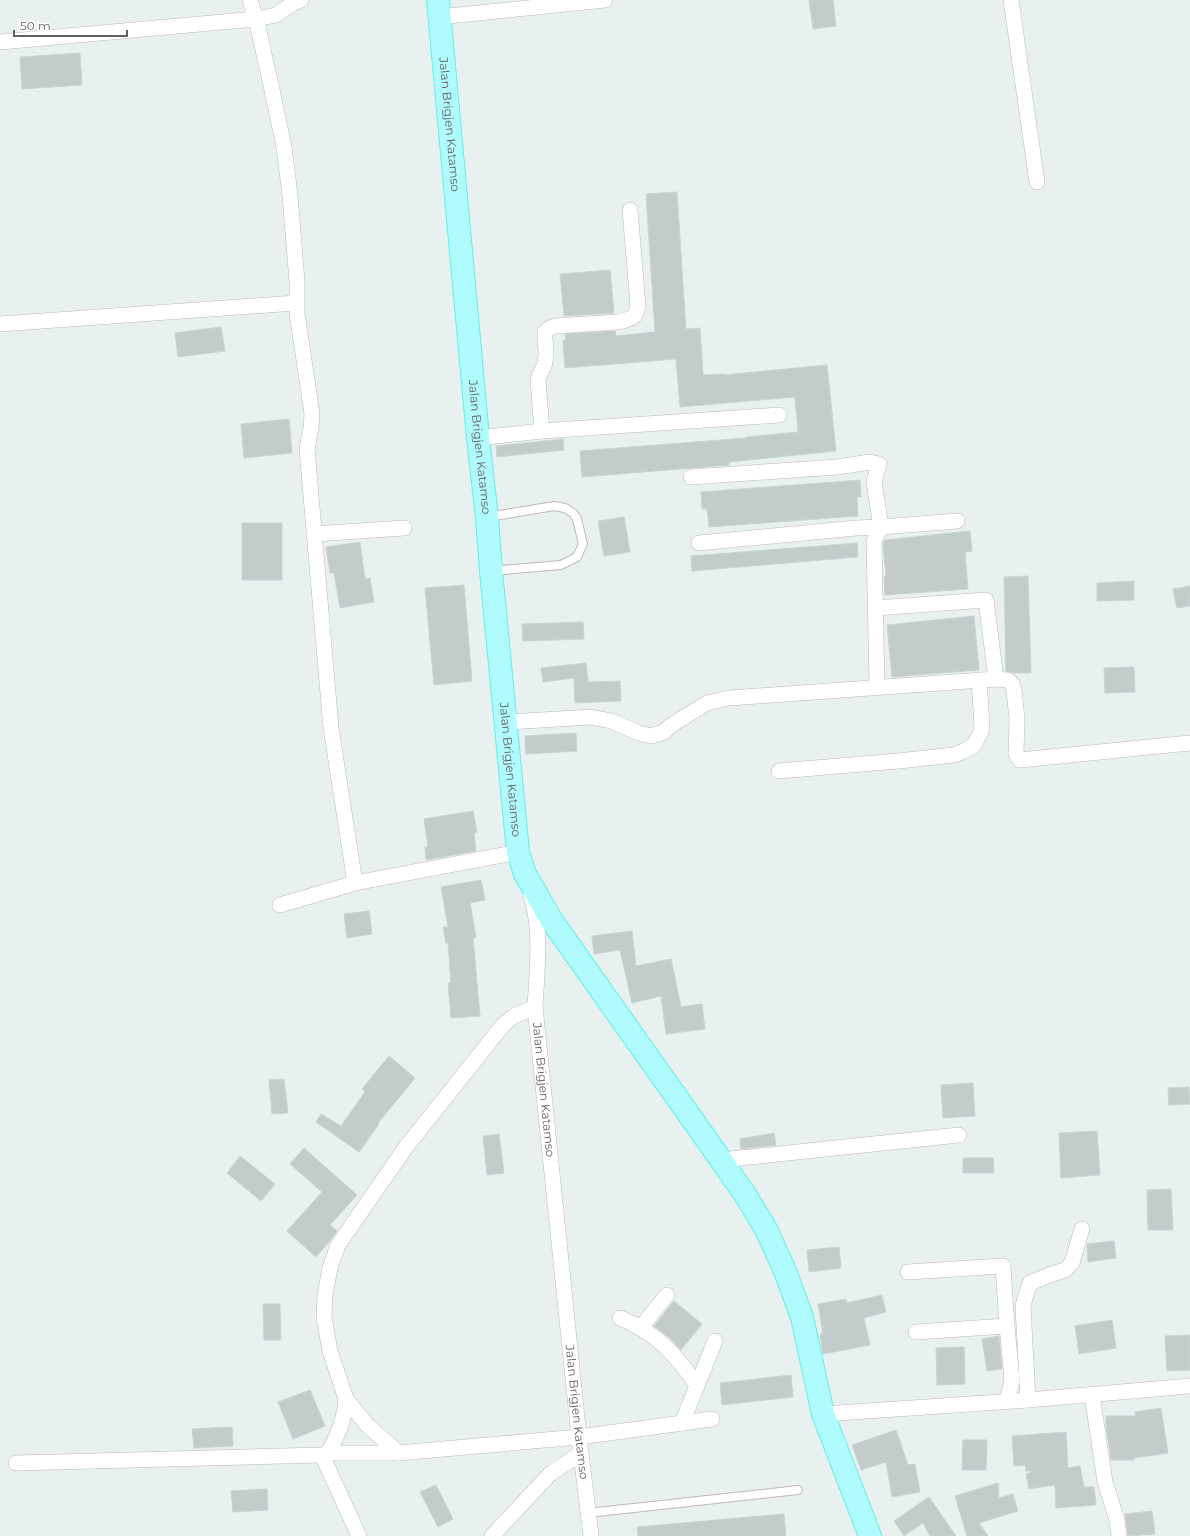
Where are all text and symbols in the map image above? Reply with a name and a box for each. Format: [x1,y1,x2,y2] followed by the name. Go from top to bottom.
[14,12,127,38] scale bar
[20,18,51,33] text: 50 m
[436,55,463,192] street label: Jalan Brigjen Katamso
[466,378,495,515] street label: Jalan Brigjen Katamso
[497,701,525,838] street label: Jalan Brigjen Katamso
[530,1021,558,1158] street label: Jalan Brigjen Katamso
[563,1343,592,1480] street label: Jalan Brigjen Katamso

